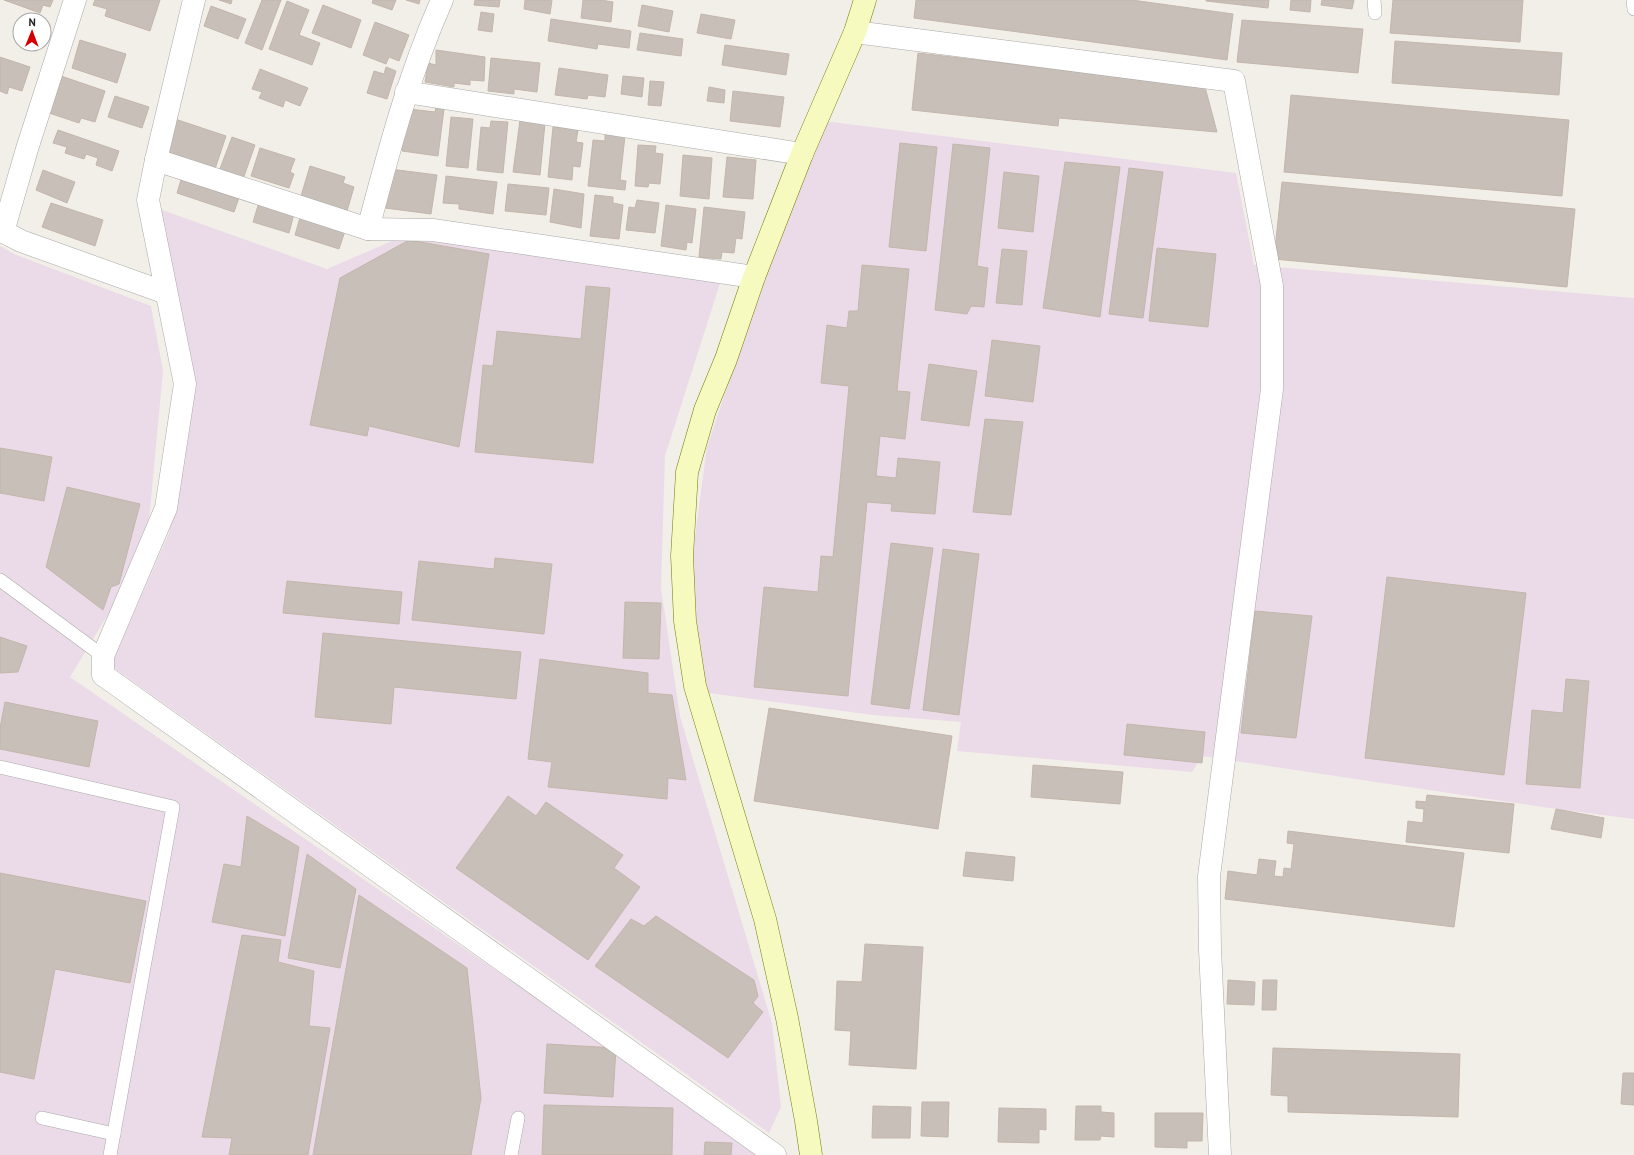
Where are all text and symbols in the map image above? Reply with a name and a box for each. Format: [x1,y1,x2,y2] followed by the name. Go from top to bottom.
[12,12,52,52] north arrow
[28,15,36,29] text: N

